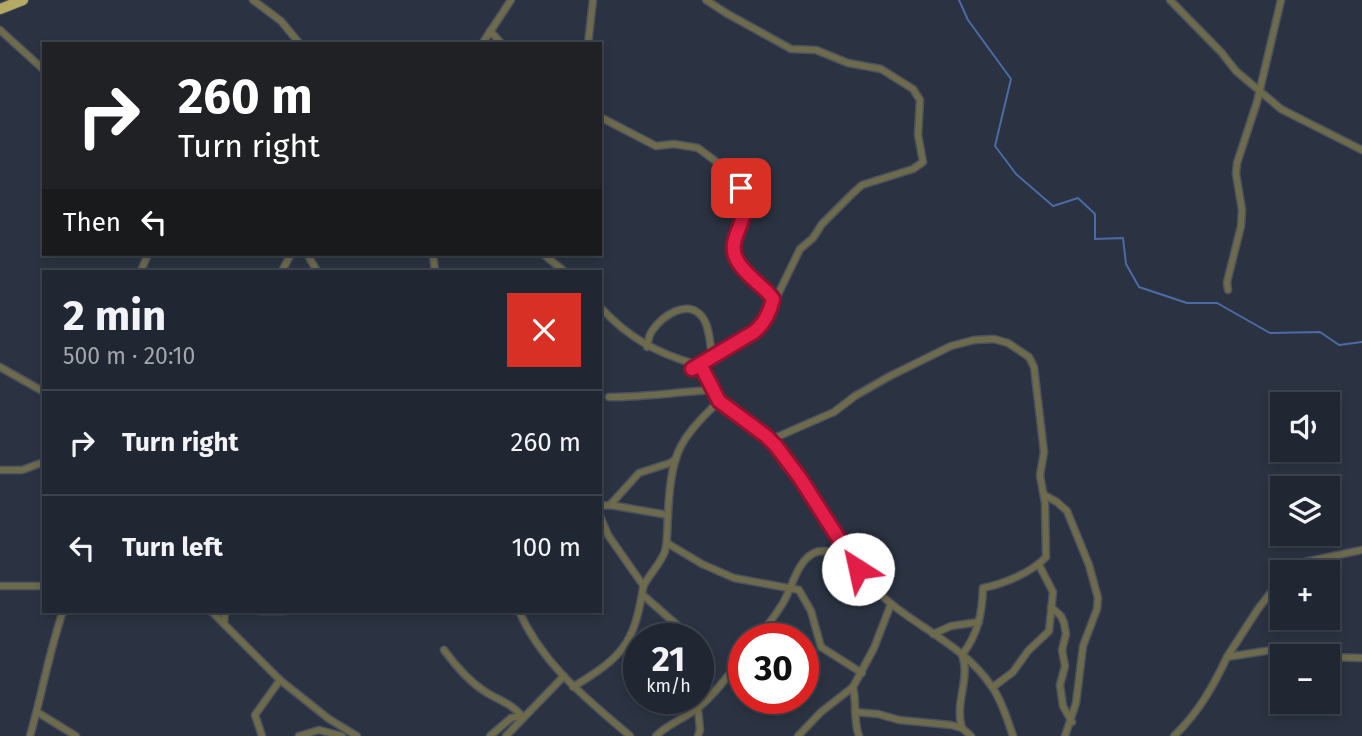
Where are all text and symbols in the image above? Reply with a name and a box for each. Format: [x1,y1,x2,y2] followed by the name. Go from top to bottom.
[178,67,313,126] text: 260 m
[63,70,154,161] icon: right
[178,127,320,165] text: Turn right
[711,158,771,218] pin
[722,169,760,207] icon: arrive
[135,203,173,241] icon: left
[63,207,121,238] text: Then
[63,291,166,341] text: 2 min
[507,293,581,367] button: close
[63,342,195,370] text: 500 m · 20:10
[1270,392,1340,714] map controls
[1270,392,1340,462] button: sound
[63,424,101,462] icon: right
[122,427,239,458] text: Turn right
[511,427,581,458] text: 260 m
[1270,476,1340,546] button: layers
[63,529,101,567] icon: left
[122,532,223,563] text: Turn left
[512,532,581,563] text: 100 m
[821,532,895,606] position arrow
[1270,560,1340,630] button: +
[728,623,819,714] speed limit sign: 30
[652,638,685,680] text: 21
[1270,644,1340,714] button: −
[646,675,691,697] text: km/h

